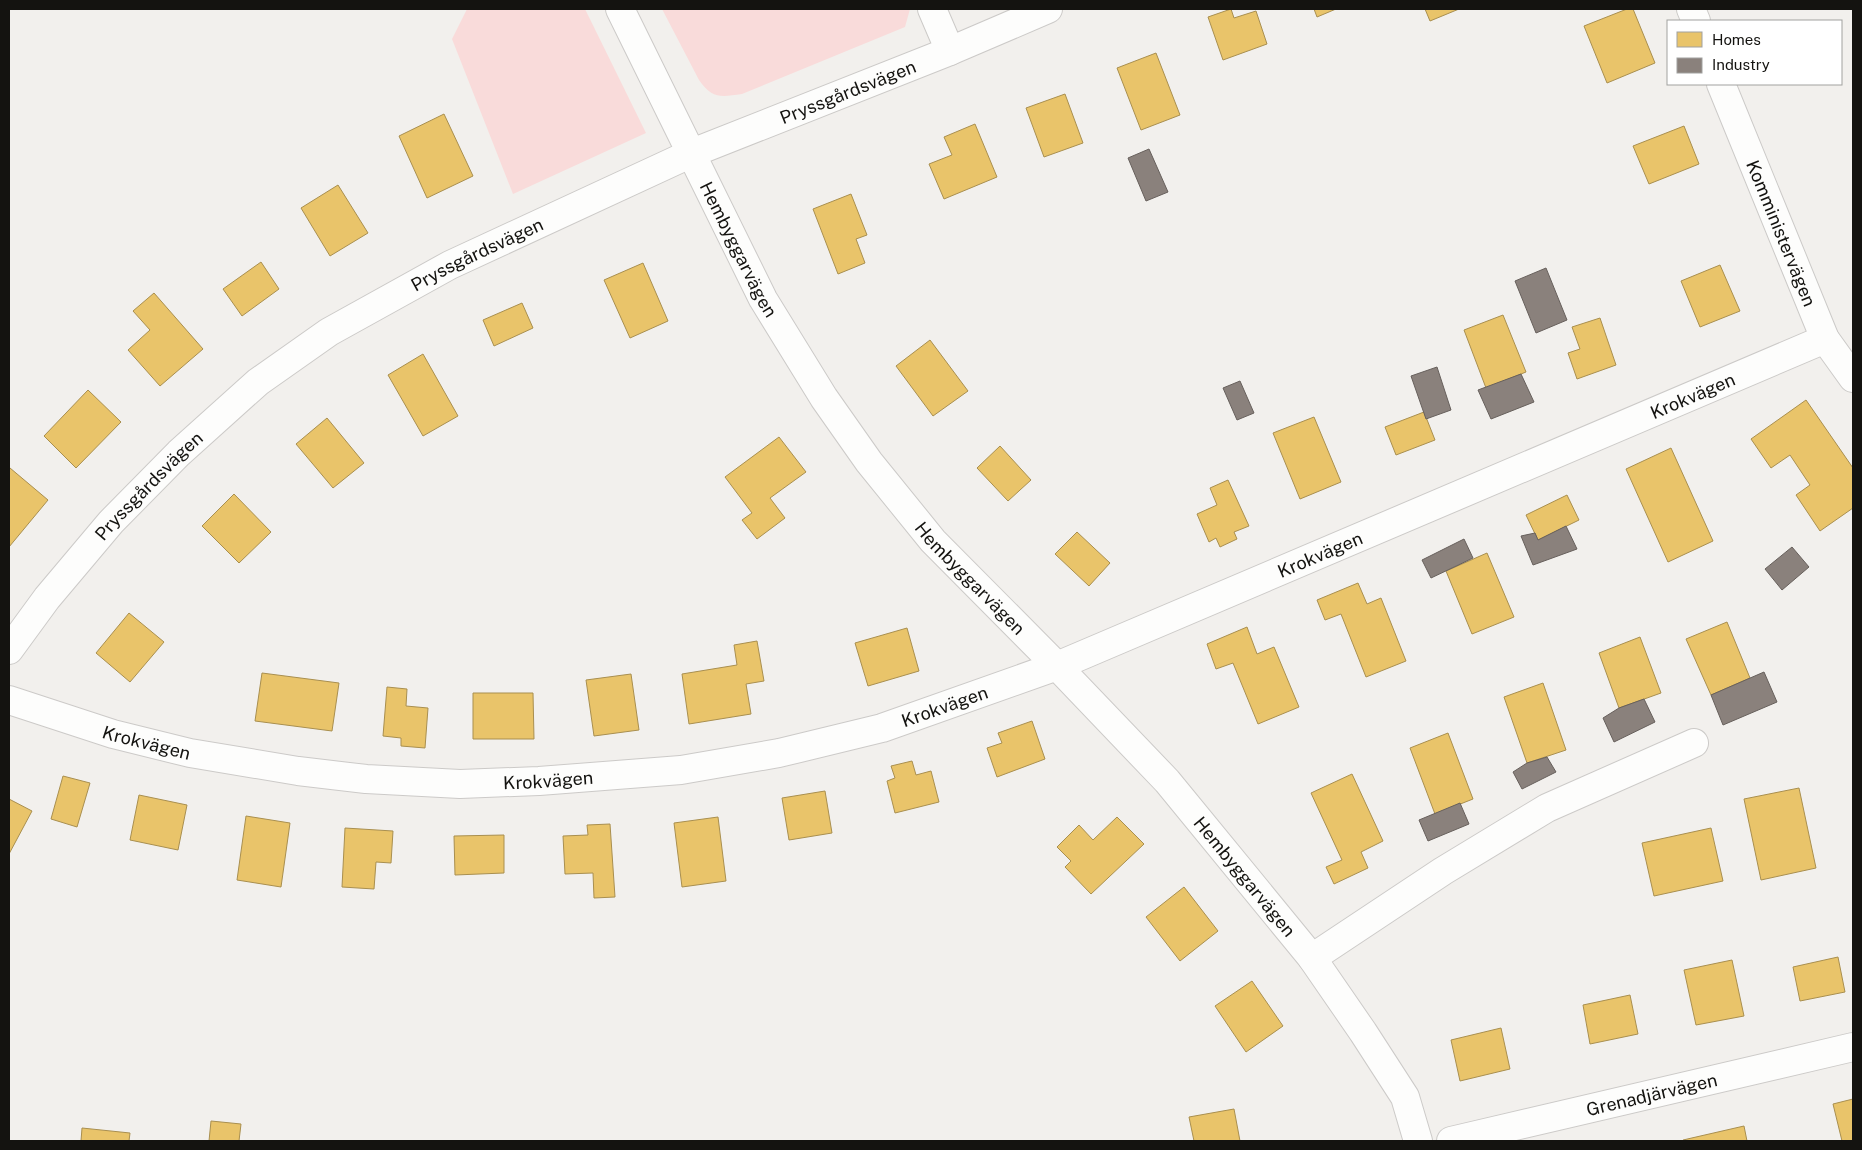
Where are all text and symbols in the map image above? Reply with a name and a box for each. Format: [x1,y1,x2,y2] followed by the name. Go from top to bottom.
[1667,20,1842,85] legend
[1712,31,1761,48] text: Homes
[777,55,919,128] street label: Pryssgårdsvägen
[1712,56,1770,73] text: Industry
[1743,157,1821,309] street label: Komministervägen
[696,178,782,321] street label: Hembyggarvägen
[407,213,546,295] street label: Pryssgårdsvägen
[1647,368,1738,423] street label: Krokvägen
[90,427,207,544] street label: Pryssgårdsvägen
[911,517,1030,639] street label: Hembyggarvägen
[1274,527,1365,581] street label: Krokvägen
[898,681,990,731] street label: Krokvägen
[100,721,193,763] street label: Krokvägen
[503,766,594,793] street label: Krokvägen
[1190,812,1300,941] street label: Hembyggarvägen
[1584,1069,1719,1120] street label: Grenadjärvägen

